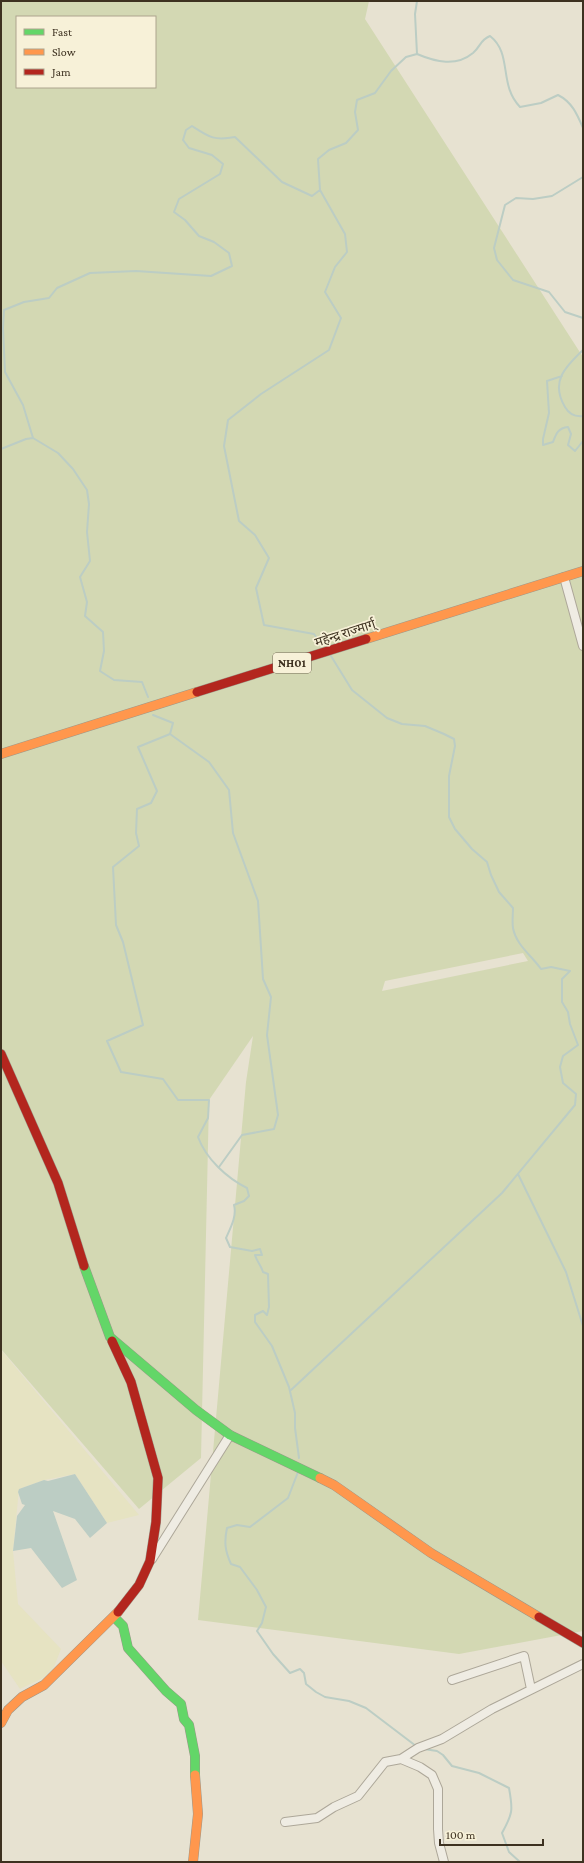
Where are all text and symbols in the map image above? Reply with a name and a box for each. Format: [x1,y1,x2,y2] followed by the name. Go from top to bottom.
[16,16,156,88] legend
[52,25,73,39] text: Fast
[52,45,76,59] text: Slow
[51,65,71,79] text: Jam
[313,616,379,650] street label: महेन्द्र राज्मार्ग्
[273,653,311,673] road number: NH01
[440,1821,543,1847] scale bar
[446,1828,476,1842] text: 100 m

